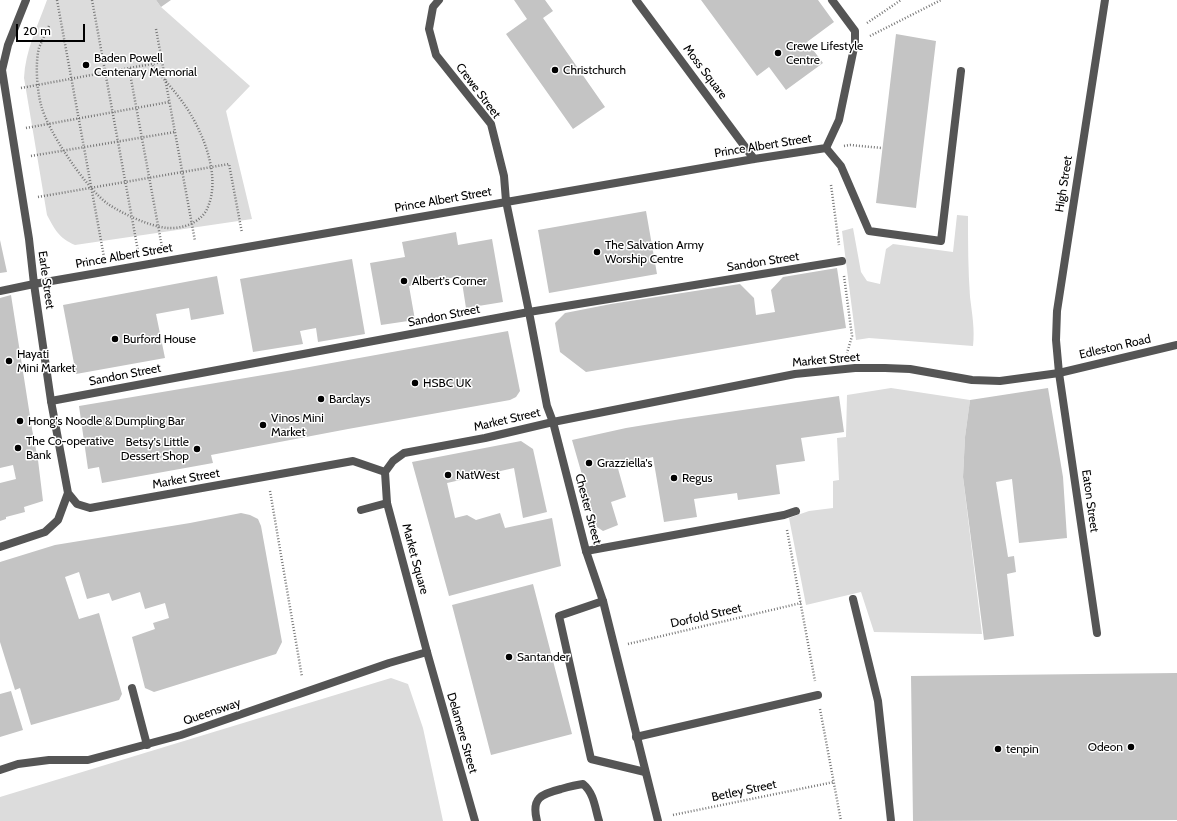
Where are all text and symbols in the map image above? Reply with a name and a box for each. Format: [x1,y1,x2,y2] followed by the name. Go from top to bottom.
[18,16,87,42] scale bar
[23,23,51,38] text: 20 m
[786,39,863,67] place label: Crewe Lifestyle Centre
[680,42,730,102] street label: Moss Square
[773,48,783,58] marker: Crewe Lifestyle Centre
[94,51,197,79] place label: Baden Powell Centenary Memorial
[81,60,91,70] marker: Baden Powell Centenary Memorial
[453,61,503,121] street label: Crewe Street
[563,63,626,77] place label: Christchurch
[550,65,560,75] marker: Christchurch
[713,131,813,161] street label: Prince Albert Street
[1052,155,1076,213] street label: High Street
[393,184,493,216] street label: Prince Albert Street
[605,238,704,266] place label: The Salvation Army Worship Centre
[74,240,174,272] street label: Prince Albert Street
[592,247,602,257] marker: The Salvation Army Worship Centre
[726,249,800,275] street label: Sandon Street
[35,250,57,310] street label: Earle Street
[412,274,487,288] place label: Albert's Corner
[399,276,409,286] marker: Albert's Corner
[407,302,481,330] street label: Sandon Street
[123,332,196,346] place label: Burford House
[1078,332,1152,362] street label: Edleston Road
[110,334,120,344] marker: Burford House
[17,347,76,375] place label: Hayati Mini Market
[791,350,861,370] street label: Market Street
[4,356,14,366] marker: Hayati Mini Market
[88,361,162,389] street label: Sandon Street
[423,376,471,390] place label: HSBC UK
[410,378,420,388] marker: HSBC UK
[329,392,370,406] place label: Barclays
[316,394,326,404] marker: Barclays
[472,405,542,435] street label: Market Street
[271,411,324,439] place label: Vinos Mini Market
[28,414,185,428] place label: Hong's Noodle & Dumpling Bar
[15,416,25,426] marker: Hong's Noodle & Dumpling Bar
[258,420,268,430] marker: Vinos Mini Market
[26,434,114,462] place label: The Co-operative Bank
[121,435,189,463] place label: Betsy's Little Dessert Shop
[13,443,23,453] marker: The Co-operative Bank
[192,444,202,454] marker: Betsy's Little Dessert Shop
[597,456,652,470] place label: Grazziella's
[584,458,594,468] marker: Grazziella's
[151,466,221,492] street label: Market Street
[456,468,500,482] place label: NatWest
[1078,469,1102,533] street label: Eaton Street
[443,470,453,480] marker: NatWest
[682,471,712,485] place label: Regus
[572,472,604,546] street label: Chester Street
[669,473,679,483] marker: Regus
[399,522,431,596] street label: Market Square
[669,601,743,631] street label: Dorfold Street
[517,650,569,664] place label: Santander
[504,652,514,662] marker: Santander
[444,691,480,775] street label: Delamere Street
[181,695,243,729] street label: Queensway
[1088,740,1123,754] place label: Odeon
[1006,742,1039,756] place label: tenpin
[1126,742,1136,752] marker: Odeon
[993,744,1003,754] marker: tenpin
[710,777,778,805] street label: Betley Street

